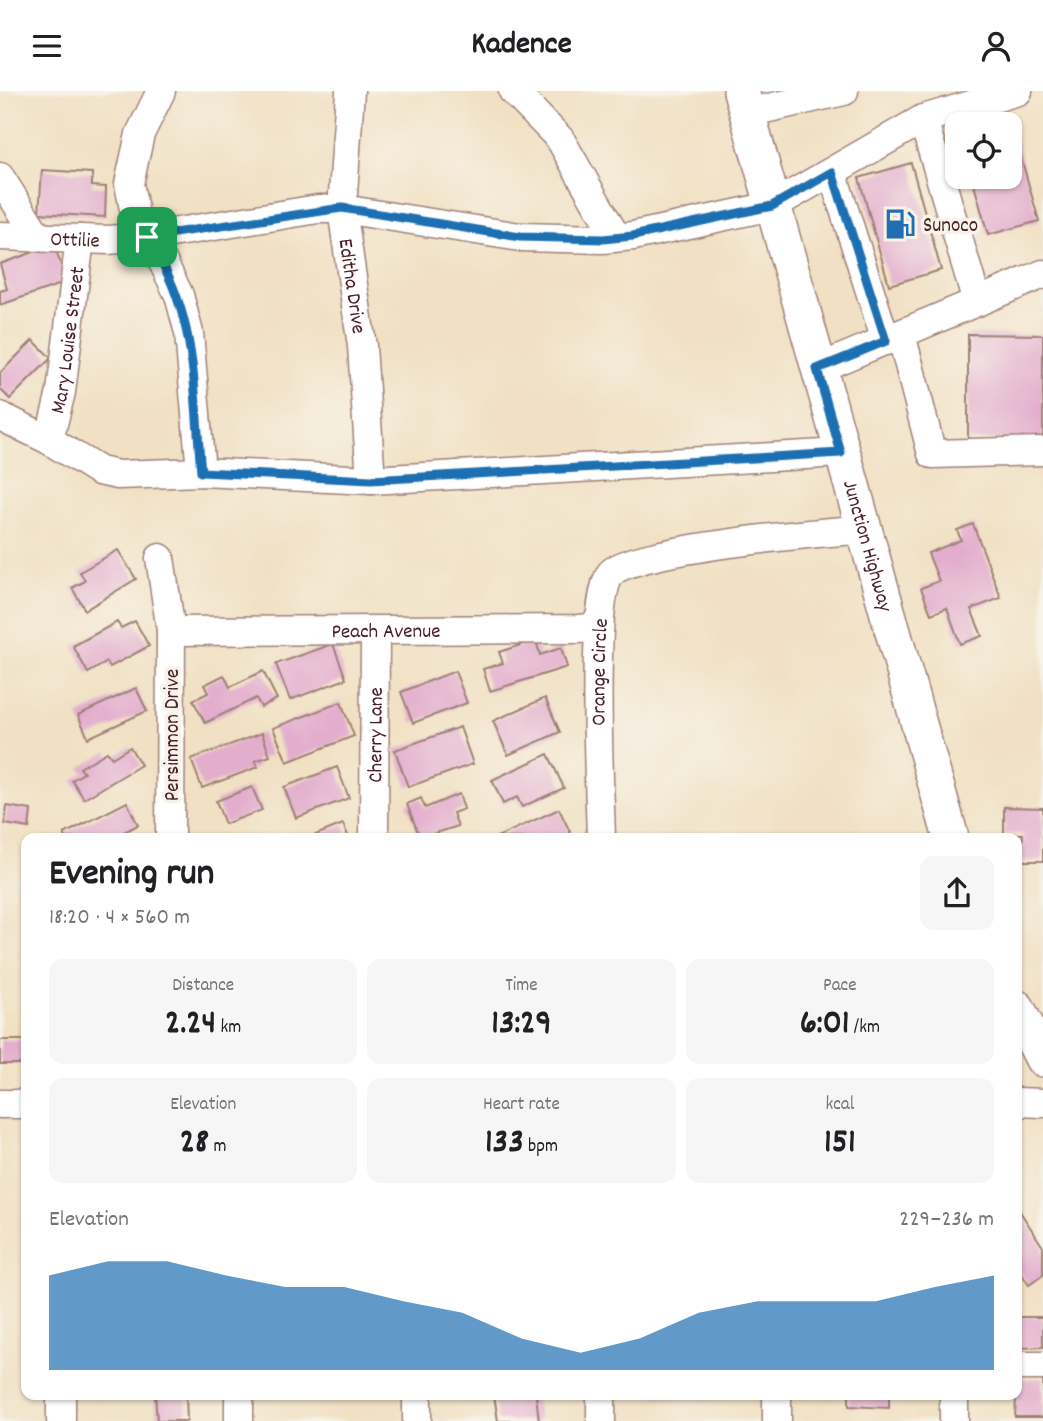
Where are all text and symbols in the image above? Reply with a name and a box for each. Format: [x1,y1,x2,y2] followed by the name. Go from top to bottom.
[471,23,572,69] text: Kadence
[28,27,66,65] icon: menu
[977,27,1015,65] icon: person
[945,112,1022,189] map controls
[945,112,1022,189] button: locate
[117,207,177,267] pin
[883,207,917,241] fuel station icon: Sunoco
[923,212,978,242] place label: Sunoco
[128,218,166,256] icon: arrive
[50,226,100,258] street label: Ottilie
[328,237,372,336] street label: Editha Drive
[44,265,94,417] street label: Mary Louise Street
[833,477,899,616] street label: Junction Highway
[585,617,618,726] street label: Orange Circle
[331,618,441,648] street label: Peach Avenue
[159,669,189,801] street label: Persimmon Drive
[362,687,393,783] street label: Cherry Lane
[49,848,214,903] text: Evening run
[920,856,994,930] button: share
[49,902,190,935] text: 18:20 · 4 × 560 m
[172,973,234,1000] text: Distance
[505,973,538,1000] text: Time
[823,973,857,1000] text: Pace
[165,1000,216,1050] text: 2.24
[491,1000,552,1050] text: 13:29
[800,1000,849,1050] text: 6:01
[216,1015,241,1042] text: km
[849,1015,880,1042] text: /km
[170,1092,236,1119] text: Elevation
[483,1092,560,1119] text: Heart rate
[825,1092,854,1119] text: kcal
[180,1119,209,1169] text: 28
[485,1119,524,1169] text: 133
[824,1119,856,1169] text: 151
[209,1134,227,1161] text: m
[524,1134,558,1161] text: bpm
[49,1204,129,1237] text: Elevation
[899,1204,994,1237] text: 229–236 m

